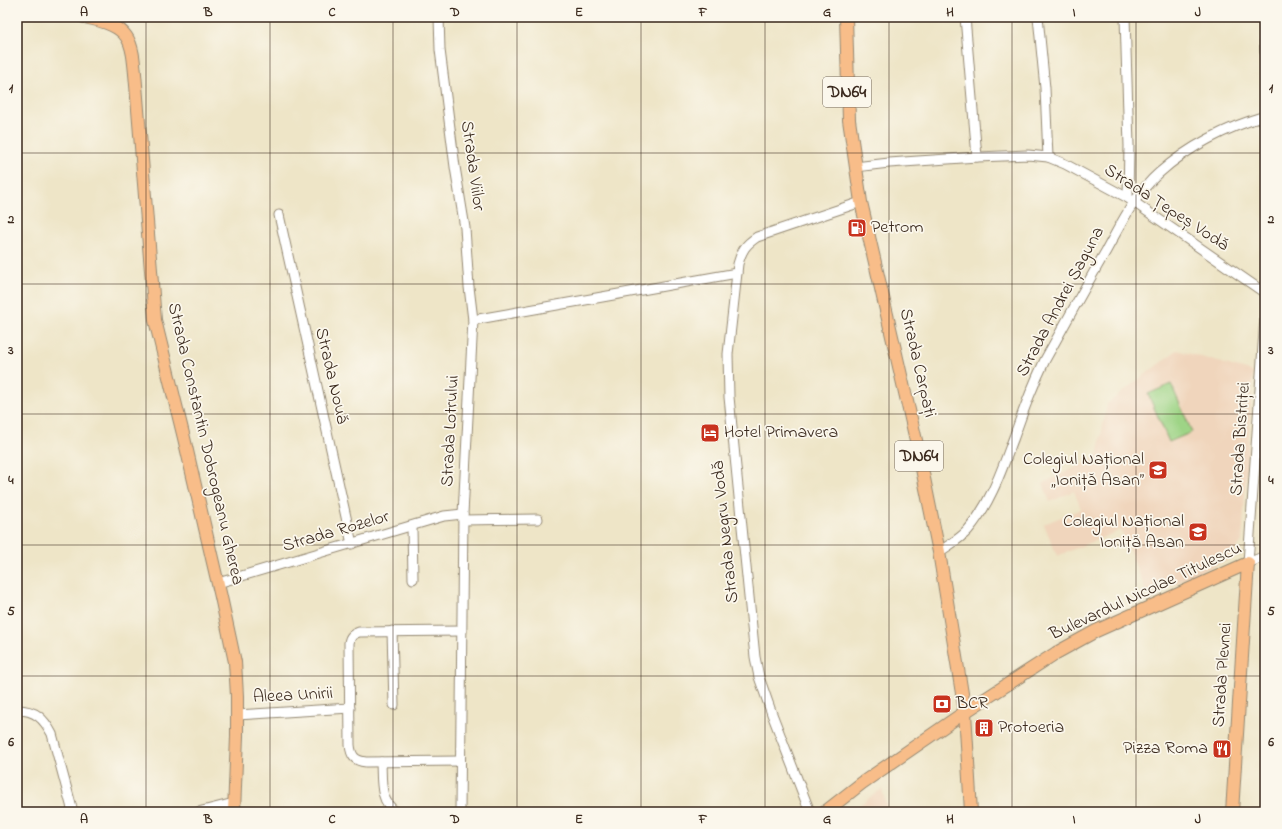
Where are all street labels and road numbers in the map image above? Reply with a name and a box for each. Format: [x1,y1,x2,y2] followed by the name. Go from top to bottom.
[823,77,871,107] road number: DN64
[453,119,491,213] street label: Strada Viilor
[1098,158,1234,258] street label: Strada Țepeș Vodă
[1010,222,1113,382] street label: Strada Andrei Șaguna
[159,300,250,588] street label: Strada Constantin Dobrogeanu Gherea
[892,306,942,420] street label: Strada Carpați
[307,325,355,427] street label: Strada Nouă
[435,375,467,487] street label: Strada Lotrului
[1224,381,1258,497] street label: Strada Bistriței
[895,441,943,471] road number: DN64
[706,459,747,604] street label: Strada Negru Vodă
[279,504,393,560] street label: Strada Rozelor
[1045,536,1246,648] street label: Bulevardul Nicolae Titulescu
[1206,622,1240,728] street label: Strada Plevnei
[252,681,334,711] street label: Aleea Unirii

